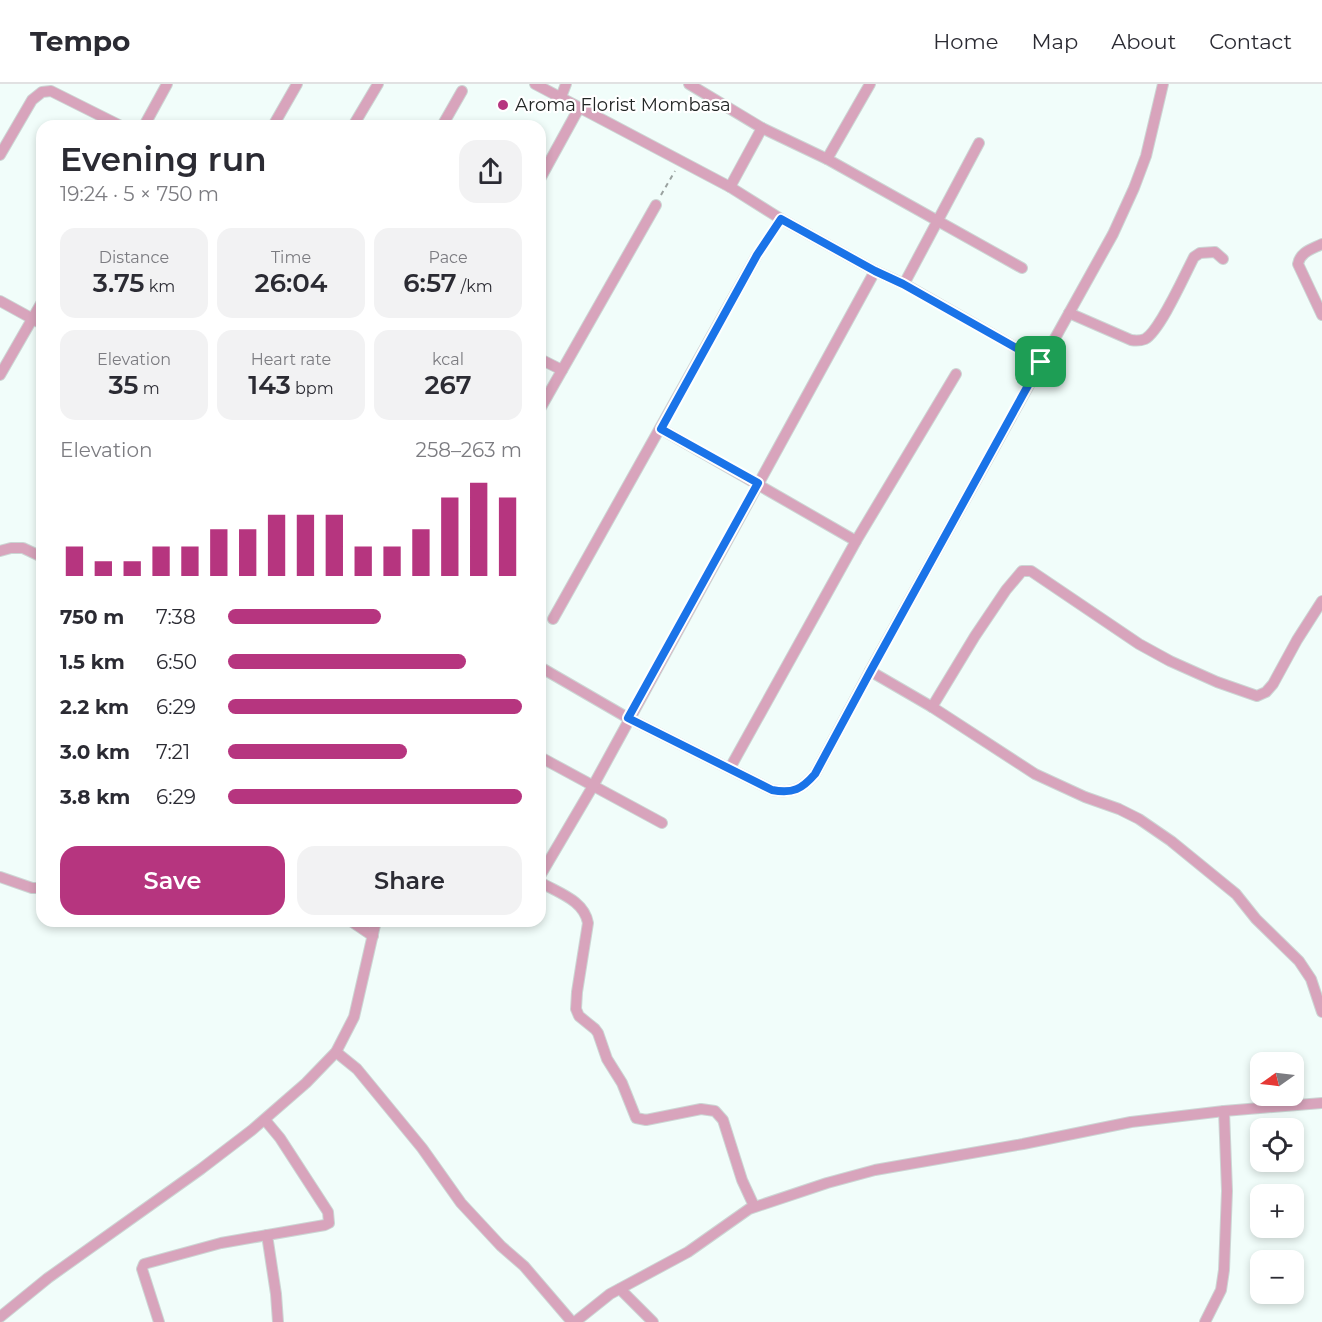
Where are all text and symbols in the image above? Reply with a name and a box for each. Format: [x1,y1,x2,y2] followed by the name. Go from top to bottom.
[30,24,130,58] text: Tempo
[933,29,998,54] text: Home
[1031,29,1078,54] text: Map
[1111,29,1176,54] text: About
[1209,29,1292,54] text: Contact
[515,94,731,116] place label: Aroma Florist Mombasa
[496,98,510,112] marker: Aroma Florist Mombasa
[60,139,267,179] text: Evening run
[459,140,522,203] button: share
[60,182,219,206] text: 19:24 · 5 × 750 m
[99,248,169,267] text: Distance
[271,248,311,267] text: Time
[428,248,468,267] text: Pace
[93,267,145,299] text: 3.75
[255,267,327,299] text: 26:04
[403,267,457,299] text: 6:57
[145,277,175,296] text: km
[457,277,493,296] text: /km
[1015,336,1066,387] pin
[1024,345,1057,378] icon: arrive
[97,350,171,369] text: Elevation
[251,350,331,369] text: Heart rate
[432,350,464,369] text: kcal
[108,369,138,401] text: 35
[248,369,291,401] text: 143
[424,369,472,401] text: 267
[138,379,160,398] text: m
[291,379,334,398] text: bpm
[60,438,152,462] text: Elevation
[416,438,522,462] text: 258–263 m
[60,605,124,629] text: 750 m
[156,605,196,629] text: 7:38
[60,650,125,674] text: 1.5 km
[156,650,197,674] text: 6:50
[60,695,129,719] text: 2.2 km
[156,695,196,719] text: 6:29
[60,740,130,764] text: 3.0 km
[156,740,190,764] text: 7:21
[60,785,130,809] text: 3.8 km
[156,785,196,809] text: 6:29
[60,846,285,915] button: Save
[297,846,522,915] button: Share
[1250,1052,1304,1106] north arrow
[1250,1052,1304,1304] map controls
[1250,1118,1304,1172] button: locate
[1250,1184,1304,1238] button: +
[1250,1250,1304,1304] button: −

